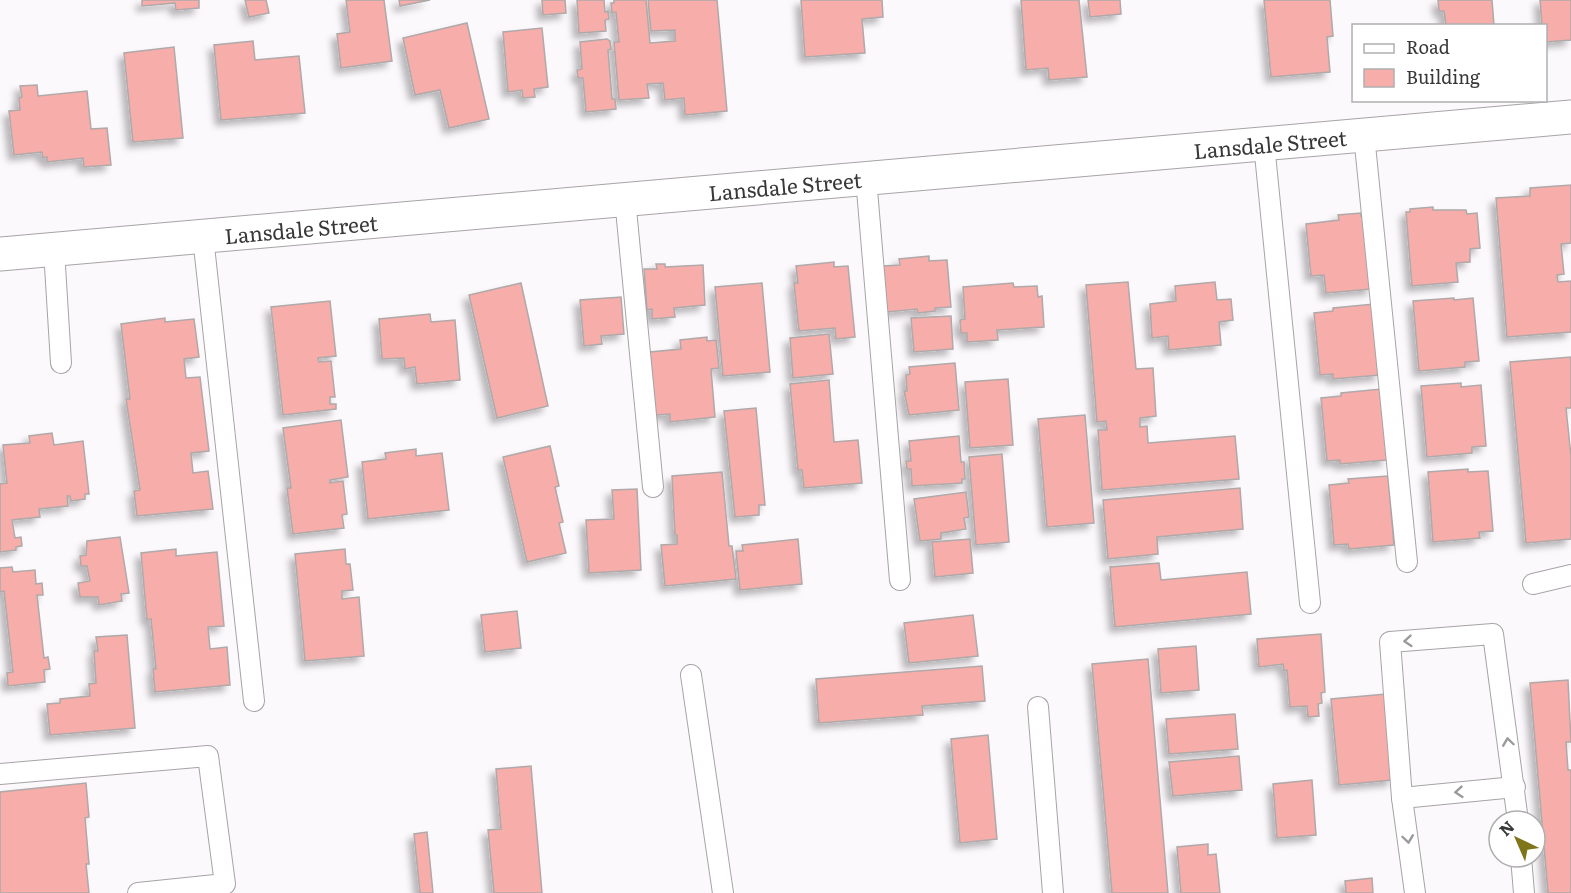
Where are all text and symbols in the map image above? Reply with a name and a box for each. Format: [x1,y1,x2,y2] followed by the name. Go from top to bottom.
[1352,24,1547,102] legend
[1406,33,1450,60] text: Road
[1406,63,1481,90] text: Building
[1192,121,1348,165] street label: Lansdale Street
[707,163,863,207] street label: Lansdale Street
[223,206,379,250] street label: Lansdale Street
[1403,634,1412,647] one-way arrow
[1503,737,1515,747] one-way arrow
[1454,785,1463,798] one-way arrow
[1487,809,1547,869] north arrow
[1493,814,1519,841] text: N
[1401,834,1414,844] one-way arrow

